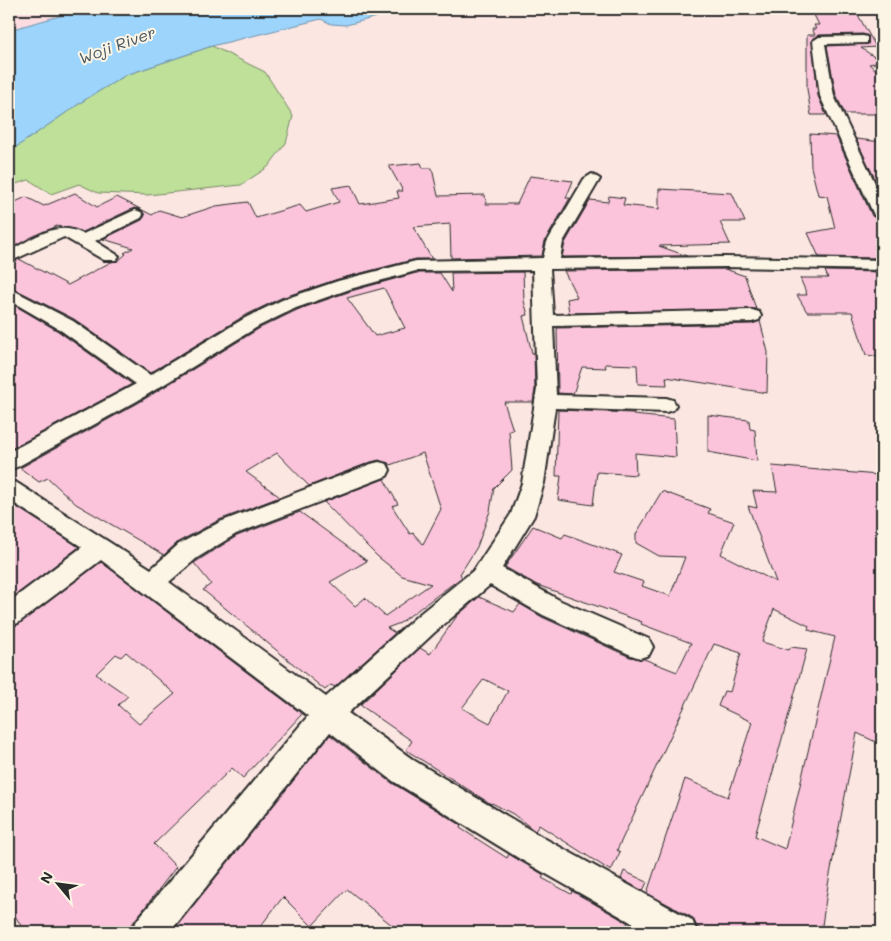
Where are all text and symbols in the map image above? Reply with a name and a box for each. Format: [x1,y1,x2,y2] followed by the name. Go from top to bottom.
[75,21,158,68] water label: Woji River
[32,858,82,908] north arrow
[35,868,57,887] text: N

